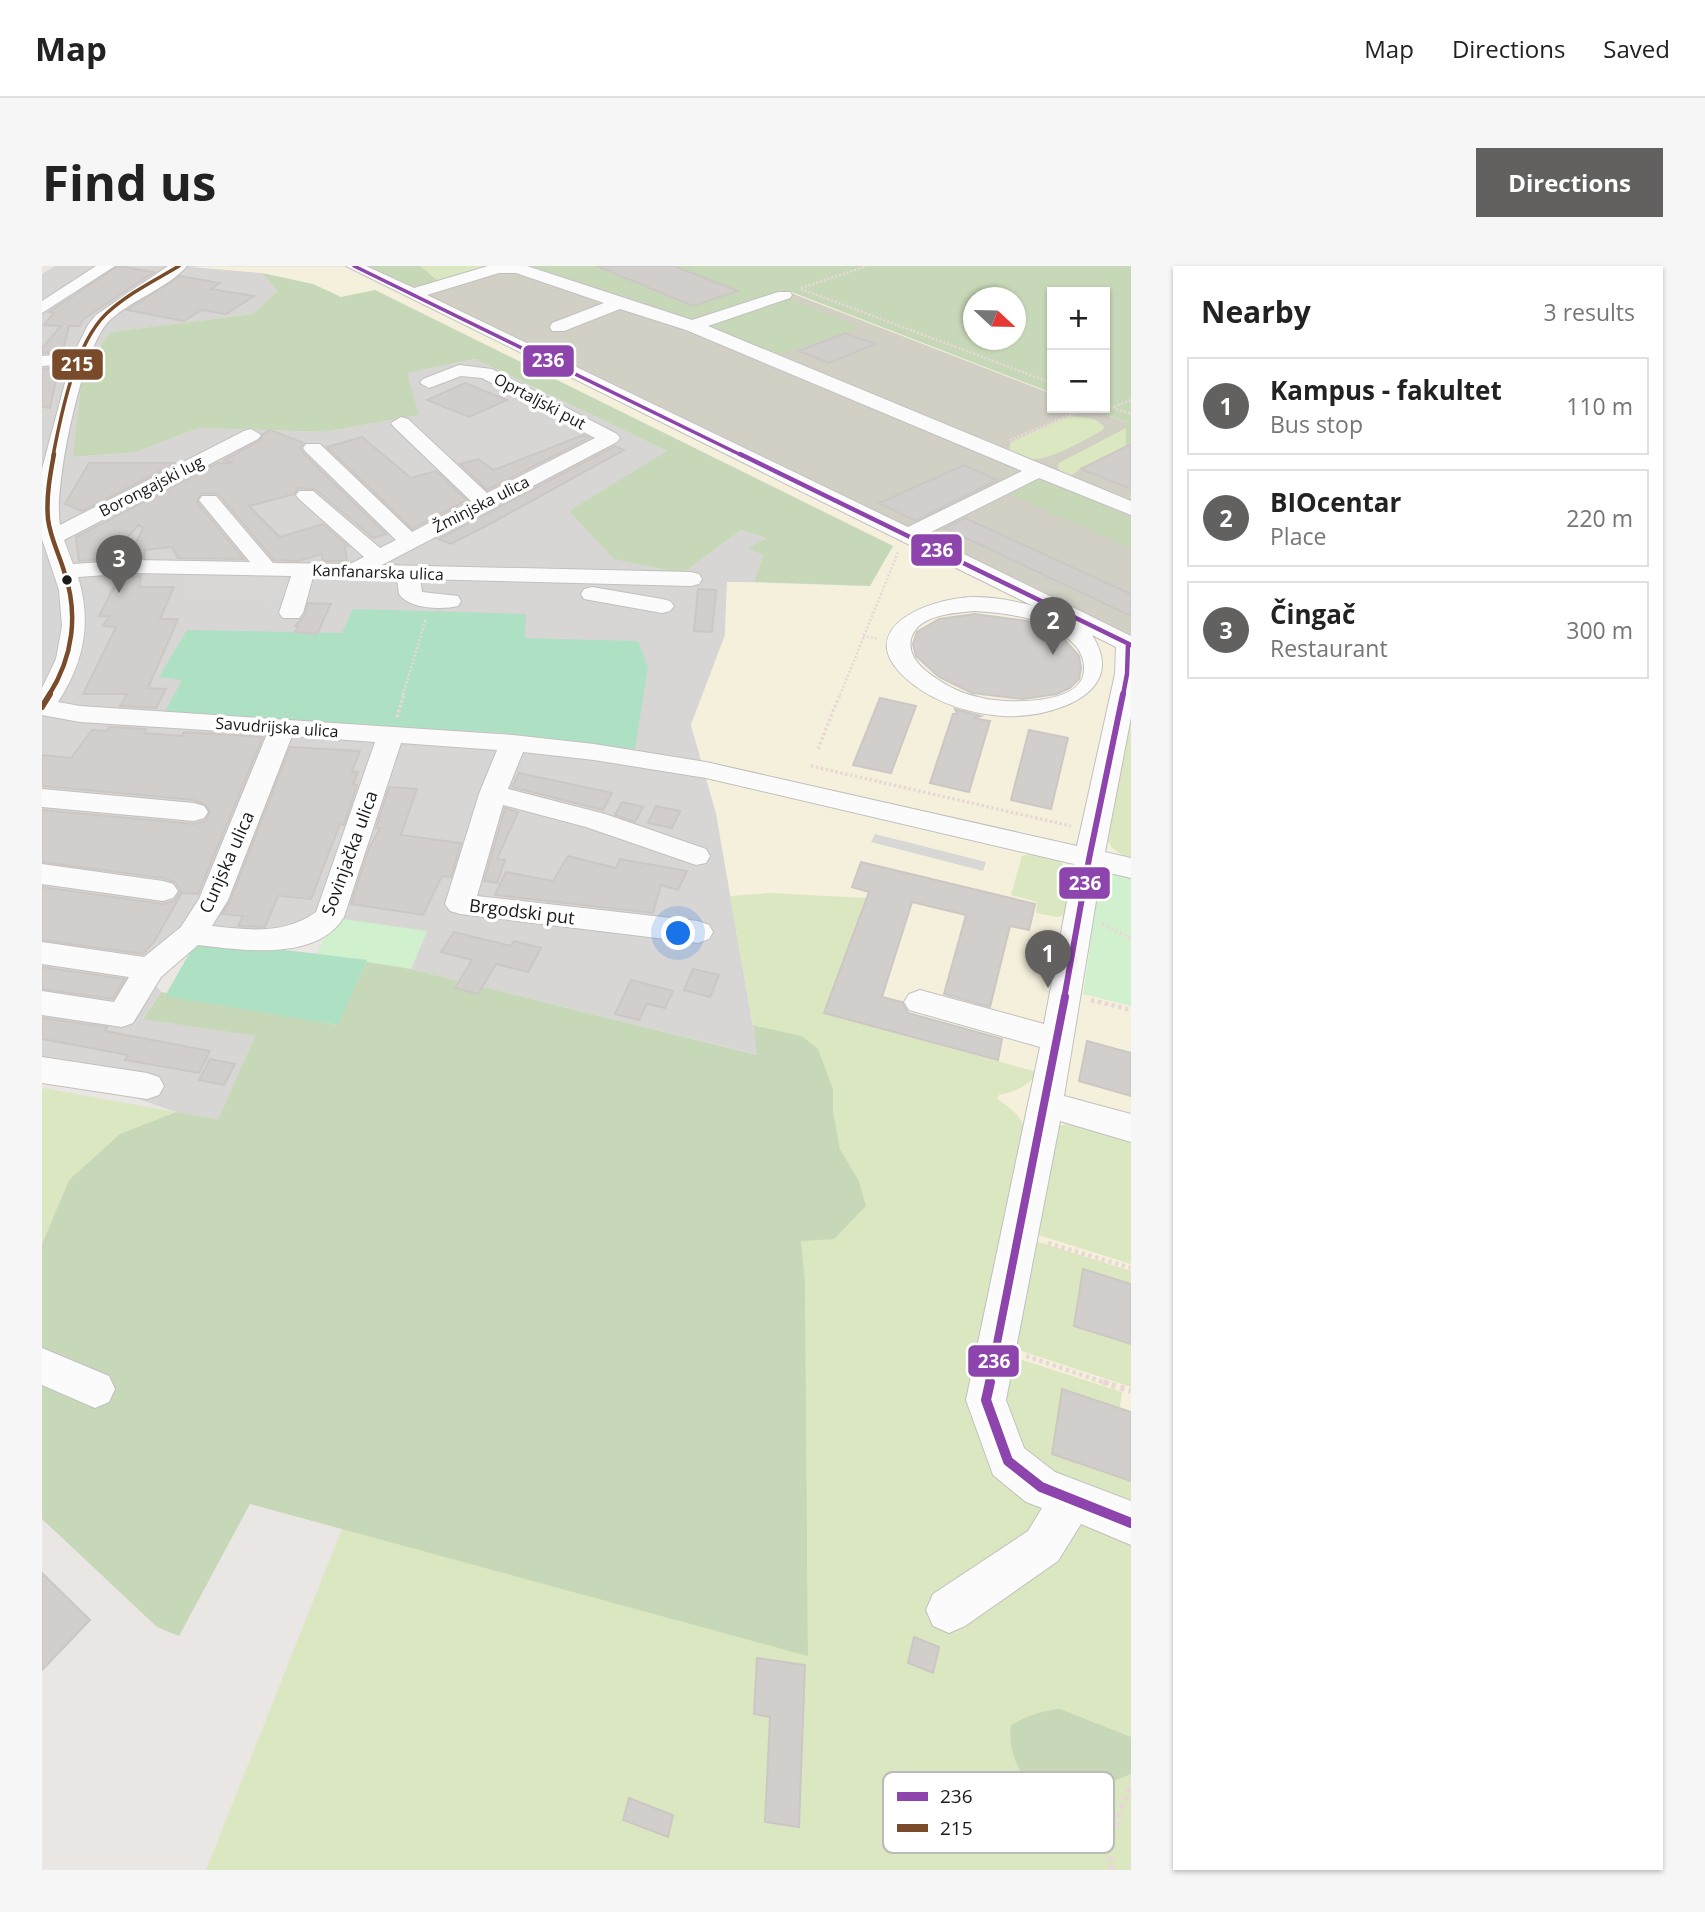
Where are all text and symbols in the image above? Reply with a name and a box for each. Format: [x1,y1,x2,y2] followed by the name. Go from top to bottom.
[35,26,107,71] text: Map
[1364,32,1414,65] text: Map
[1452,32,1565,65] text: Directions
[1603,32,1670,65] text: Saved
[1476,148,1663,217] button: Directions
[42,149,216,215] text: Find us
[963,287,1026,350] north arrow
[1047,287,1110,413] map controls
[1047,287,1110,350] button: +
[1201,291,1311,332] text: Nearby
[1544,296,1635,328] text: 3 results
[522,344,575,378] line badge: 236
[532,347,564,373] text: 236
[51,348,104,381] line badge: 215
[1047,350,1110,413] button: −
[61,351,93,377] text: 215
[490,368,590,435] street label: Oprtaljski put
[1270,372,1502,408] text: Kampus - fakultet
[1219,390,1233,422] text: 1
[1566,390,1633,422] text: 110 m
[1270,408,1363,440] text: Bus stop
[95,450,207,522] street label: Borongajski lug
[429,470,533,538] street label: Žminjska ulica
[1270,484,1401,520] text: BIOcentar
[1219,502,1233,534] text: 2
[1566,502,1633,534] text: 220 m
[1270,520,1326,552] text: Place
[910,533,963,567] line badge: 236
[96,535,142,593] pin: 3
[921,537,953,563] text: 236
[312,559,444,585] street label: Kanfanarska ulica
[60,573,74,587] unlabelled marker
[1270,596,1355,632] text: Čingač
[1030,597,1076,655] pin: 2
[1219,614,1233,646] text: 3
[1566,614,1633,646] text: 300 m
[1270,632,1388,664] text: Restaurant
[215,712,339,742] street label: Savudrijska ulica
[315,787,383,919] street label: Sovinjačka ulica
[193,807,259,917] street label: Cunjska ulica
[1058,866,1111,900] line badge: 236
[1069,870,1101,896] text: 236
[468,893,576,929] street label: Brgodski put
[661,916,695,950] your location
[1025,930,1071,988] pin: 1
[967,1344,1020,1378] line badge: 236
[978,1348,1010,1374] text: 236
[883,1772,1114,1853] legend
[940,1783,973,1809] text: 236
[940,1815,973,1841] text: 215

